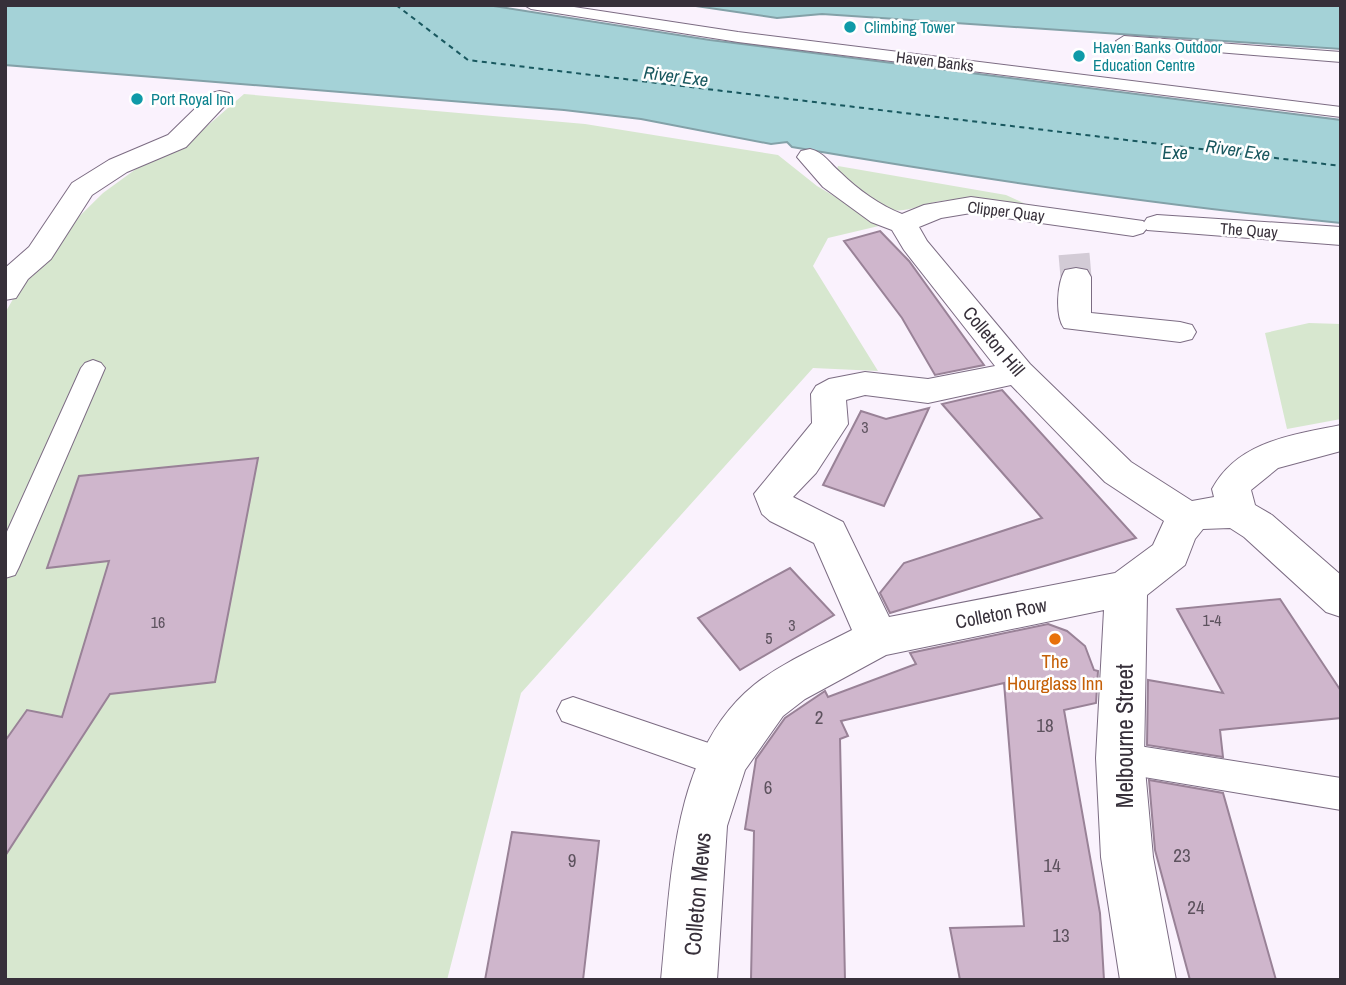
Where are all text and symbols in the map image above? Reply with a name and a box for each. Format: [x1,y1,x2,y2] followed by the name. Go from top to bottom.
[864,16,956,38] place label: Climbing Tower
[842,19,858,35] marker: Climbing Tower
[1093,36,1223,76] place label: Haven Banks Outdoor Education Centre
[895,45,975,77] street label: Haven Banks
[1071,48,1087,64] marker: Haven Banks Outdoor Education Centre
[642,60,710,92] water label: River Exe
[151,88,234,110] place label: Port Royal Inn
[129,91,145,107] marker: Port Royal Inn
[1204,133,1272,167] water label: River Exe
[1162,140,1188,165] water label: Exe
[966,195,1046,227] street label: Clipper Quay
[1219,217,1279,243] street label: The Quay
[957,300,1031,382] street label: Colleton Hill
[861,416,869,438] house number: 3
[953,591,1050,635] street label: Colleton Row
[1203,609,1221,631] house number: 1-4
[151,611,165,633] house number: 16
[788,614,796,636] house number: 3
[765,627,773,649] house number: 5
[1047,631,1063,647] marker: The Hourglass Inn
[1007,648,1103,696] place label: The Hourglass Inn
[1109,664,1140,808] street label: Melbourne Street
[815,704,823,730] house number: 2
[1036,712,1054,738] house number: 18
[764,774,772,800] house number: 6
[676,831,718,957] street label: Colleton Mews
[1173,842,1191,868] house number: 23
[568,847,576,873] house number: 9
[1043,852,1061,878] house number: 14
[1187,894,1205,920] house number: 24
[1052,922,1070,948] house number: 13

